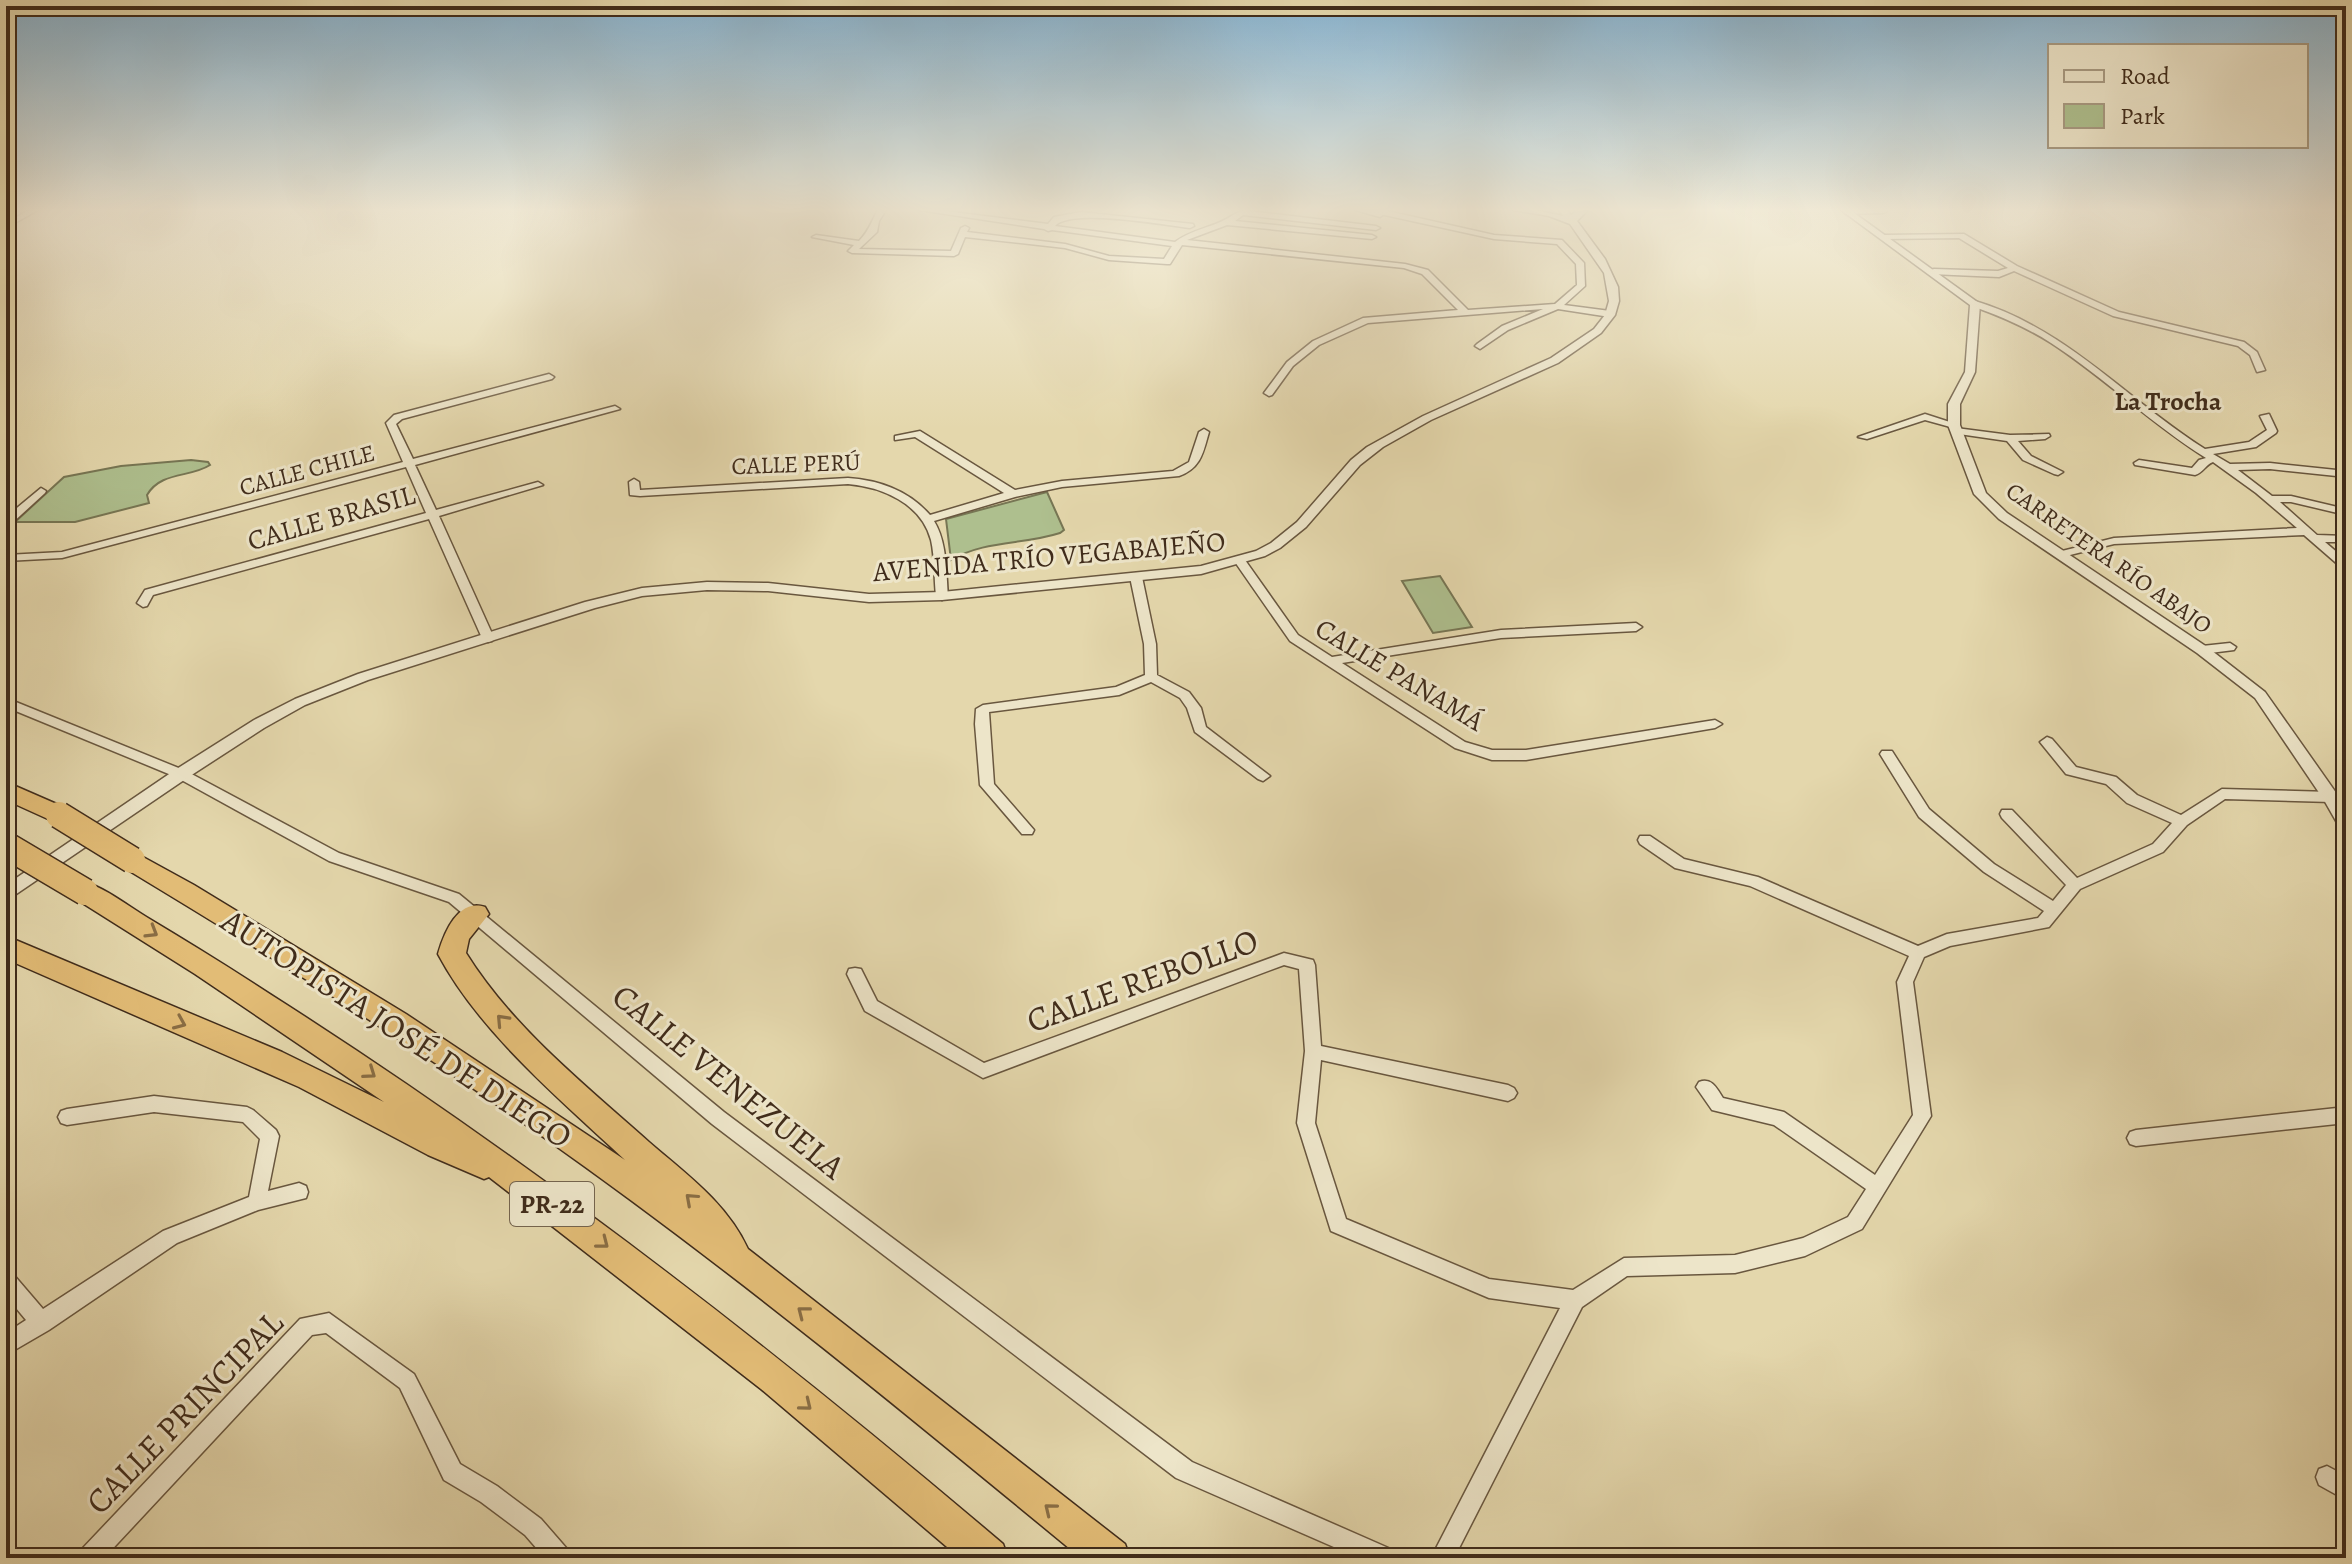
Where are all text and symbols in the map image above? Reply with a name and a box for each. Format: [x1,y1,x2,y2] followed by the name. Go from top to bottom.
[2048,44,2308,148] legend
[2120,60,2170,92] text: Road
[2120,100,2165,132] text: Park
[2115,384,2222,419] district label: La Trocha
[236,437,378,503] street label: CALLE CHILE
[731,446,861,482] street label: CALLE PERÚ
[2000,475,2218,641] street label: CARRETERA RÍO ABAJO
[243,476,420,560] street label: CALLE BRASIL
[870,523,1227,591] street label: AVENIDA TRÍO VEGABAJEÑO
[1308,609,1492,741] street label: CALLE PANAMÁ
[211,897,581,1160] street label: AUTOPISTA JOSÉ DE DIEGO
[1020,917,1264,1044] street label: CALLE REBOLLO
[143,922,158,938] one-way arrow
[602,973,856,1191] street label: CALLE VENEZUELA
[172,1013,186,1029] one-way arrow
[497,1015,512,1029] one-way arrow
[362,1063,376,1078] one-way arrow
[510,1182,594,1226] road number: PR-22
[685,1194,700,1209] one-way arrow
[594,1233,608,1248] one-way arrow
[75,1300,294,1524] street label: CALLE PRINCIPAL
[797,1308,812,1322] one-way arrow
[797,1395,811,1410] one-way arrow
[1045,1504,1060,1518] one-way arrow

